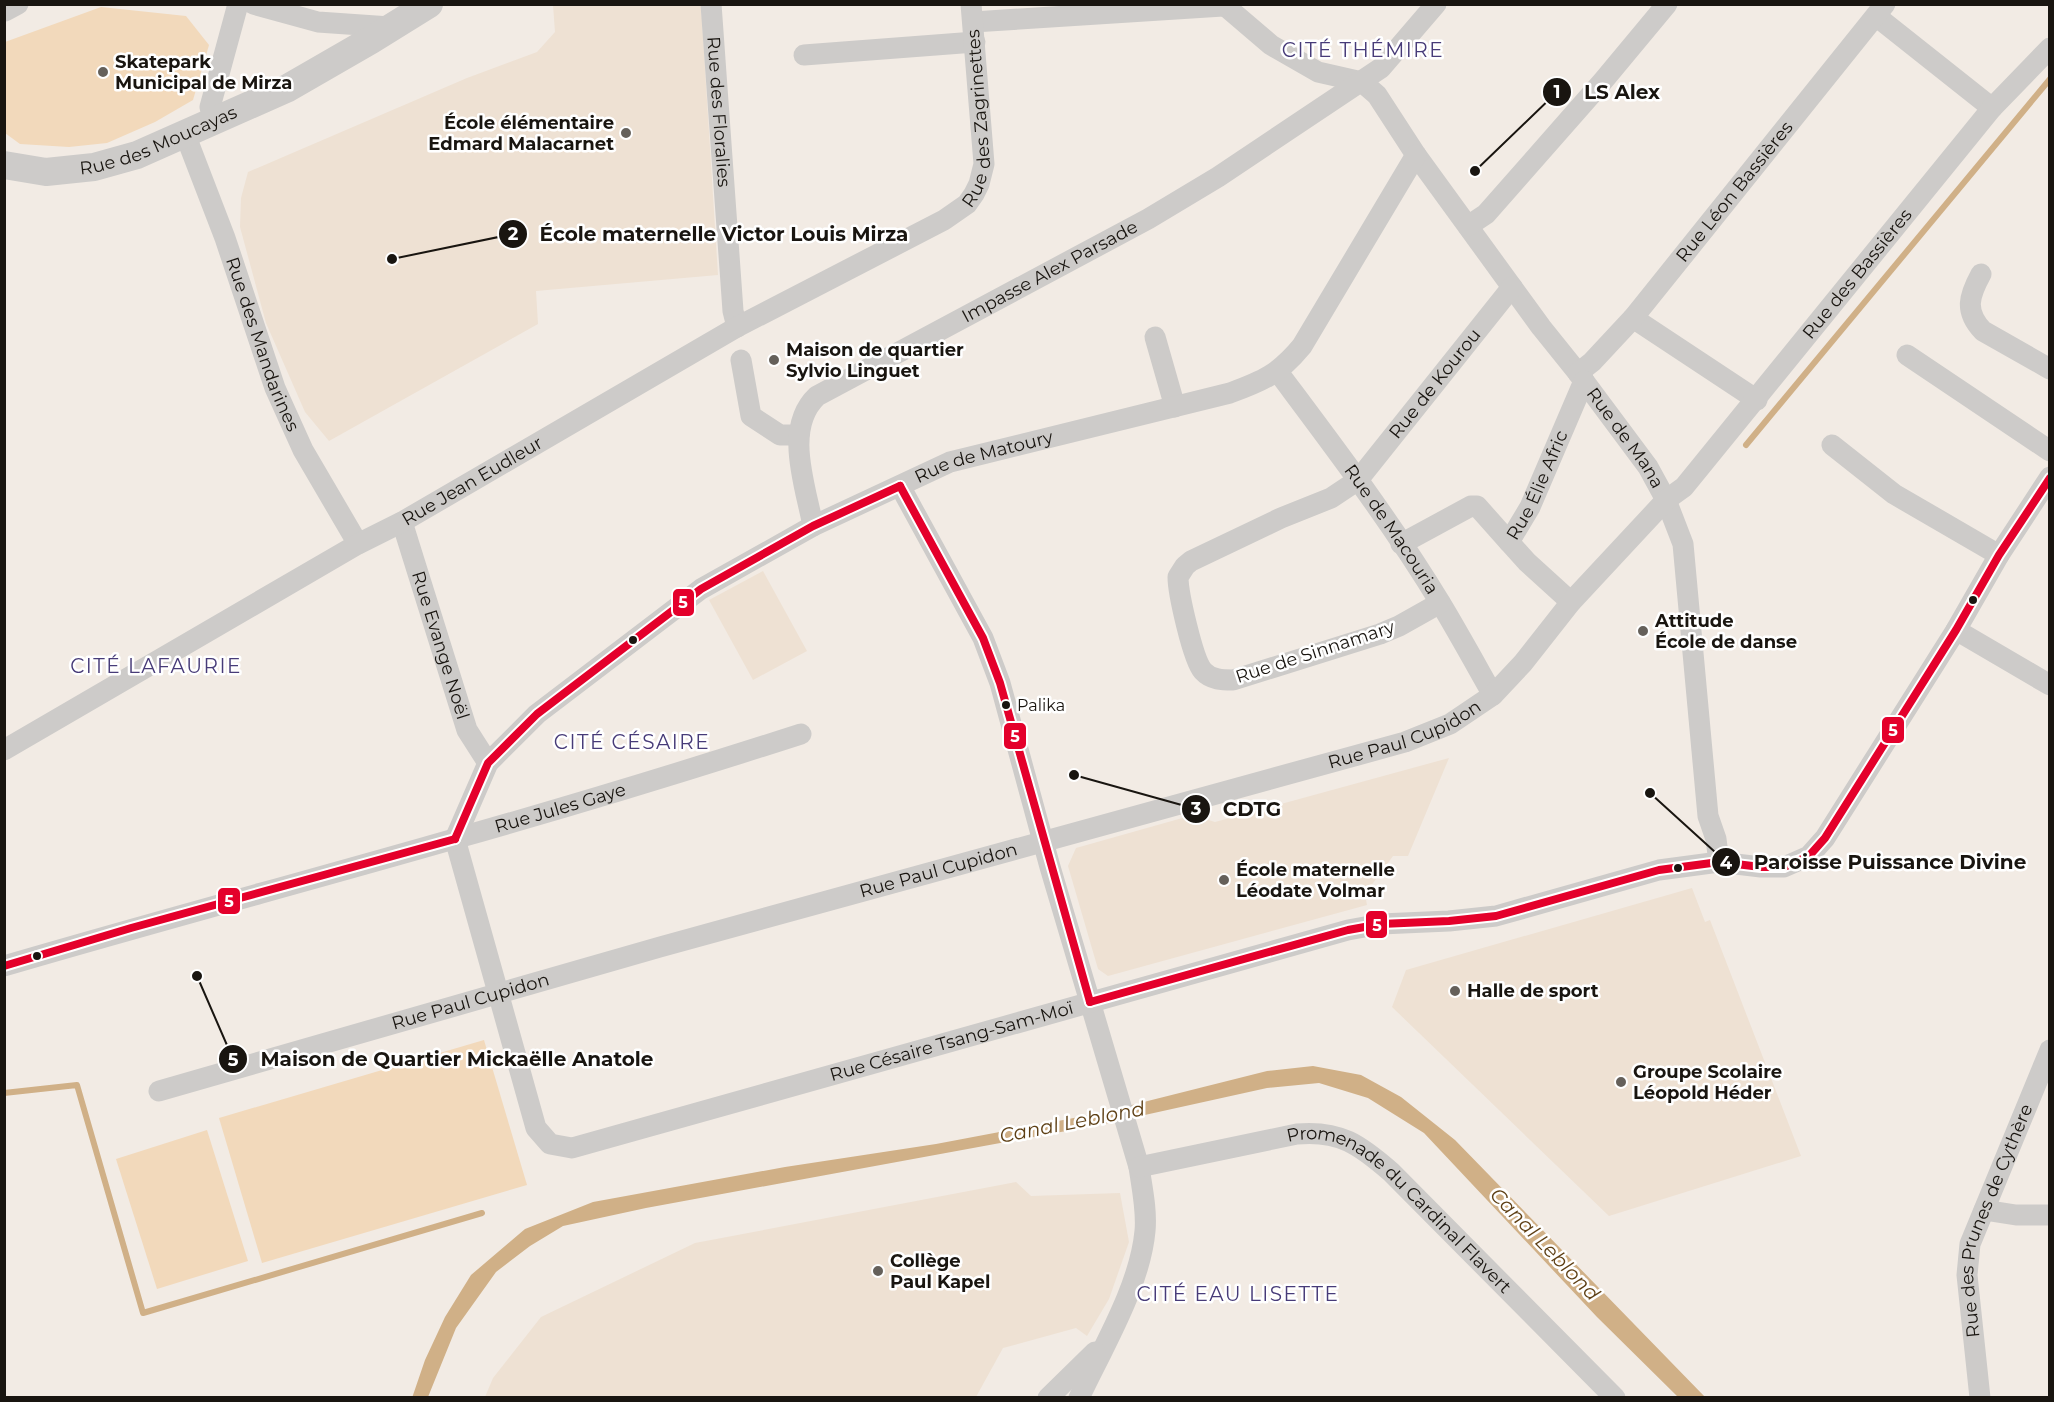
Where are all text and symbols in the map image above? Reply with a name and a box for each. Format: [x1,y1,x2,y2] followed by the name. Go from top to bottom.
[957,28,995,212] street label: Rue des Zagrinettes
[702,35,735,188] street label: Rue des Floralies
[1282,38,1444,62] district label: CITÉ THÉMIRE
[115,51,292,94] place label: Skatepark Municipal de Mirza
[96,65,110,79] marker: Skatepark Municipal de Mirza
[1542,73,1672,111] callout: LS Alex
[1584,80,1660,104] text: LS Alex
[1553,81,1561,103] text: 1
[79,101,240,179] street label: Rue des Moucayas
[428,112,614,155] place label: École élémentaire Edmard Malacarnet
[1671,117,1798,267] street label: Rue Léon Bassières
[619,126,633,140] marker: École élémentaire Edmard Malacarnet
[1798,204,1917,343] street label: Rue des Bassières
[498,215,920,253] callout: École maternelle Victor Louis Mirza
[958,216,1141,328] street label: Impasse Alex Parsade
[540,222,908,246] text: École maternelle Victor Louis Mirza
[508,223,519,245] text: 2
[221,254,304,435] street label: Rue des Mandarines
[1384,324,1485,443] street label: Rue de Kourou
[786,339,964,382] place label: Maison de quartier Sylvio Linguet
[767,353,781,367] marker: Maison de quartier Sylvio Linguet
[1582,383,1669,492] street label: Rue de Mana
[911,426,1056,488] street label: Rue de Matoury
[1502,427,1573,544] street label: Rue Élie Afric
[398,432,547,531] street label: Rue Jean Eudleur
[1339,460,1443,598] street label: Rue de Macouria
[407,568,474,722] street label: Rue Evange Noël
[672,588,695,617] line badge: 5
[678,593,688,612] text: 5
[1967,594,1979,606] unlabelled marker
[1654,610,1797,653] place label: Attitude École de danse
[1233,616,1398,688] street label: Rue de Sinnamary
[1636,624,1650,638] marker: Attitude École de danse
[627,634,639,646] unlabelled marker
[70,654,242,678] district label: CITÉ LAFAURIE
[1325,695,1485,774] street label: Rue Paul Cupidon
[1017,696,1065,715] place label: Palika
[1000,699,1012,711] marker: Palika
[1881,716,1905,744] line badge: 5
[1888,721,1898,740] text: 5
[1003,722,1027,750] line badge: 5
[1010,727,1020,746] text: 5
[554,730,710,754] district label: CITÉ CÉSAIRE
[492,778,628,838] street label: Rue Jules Gaye
[1181,790,1293,828] callout: CDTG
[1223,797,1281,821] text: CDTG
[1190,798,1202,820] text: 3
[857,838,1020,903] street label: Rue Paul Cupidon
[1711,843,2038,881] callout: Paroisse Puissance Divine
[1754,850,2026,874] text: Paroisse Puissance Divine
[1720,852,1733,874] text: 4
[1236,859,1395,902] place label: École maternelle Léodate Volmar
[1672,862,1684,874] unlabelled marker
[1217,873,1231,887] marker: École maternelle Léodate Volmar
[217,887,241,915] line badge: 5
[224,892,234,911] text: 5
[1365,910,1388,939] line badge: 5
[1372,916,1382,935] text: 5
[31,950,43,962] unlabelled marker
[389,968,552,1035] street label: Rue Paul Cupidon
[1467,980,1599,1002] place label: Halle de sport
[1448,984,1462,998] marker: Halle de sport
[827,997,1076,1086] street label: Rue Césaire Tsang-Sam-Moï
[218,1040,665,1078] callout: Maison de Quartier Mickaëlle Anatole
[261,1047,654,1071] text: Maison de Quartier Mickaëlle Anatole
[228,1049,239,1071] text: 5
[1633,1061,1782,1104] place label: Groupe Scolaire Léopold Héder
[1614,1075,1628,1089] marker: Groupe Scolaire Léopold Héder
[997,1096,1147,1148] water label: Canal Leblond
[1956,1101,2038,1339] street label: Rue des Prunes de Cythère
[1285,1122,1516,1298] street label: Promenade du Cardinal Flavert
[1485,1183,1605,1306] water label: Canal Leblond
[890,1250,990,1293] place label: Collège Paul Kapel
[871,1264,885,1278] marker: Collège Paul Kapel
[1137,1282,1339,1306] district label: CITÉ EAU LISETTE

